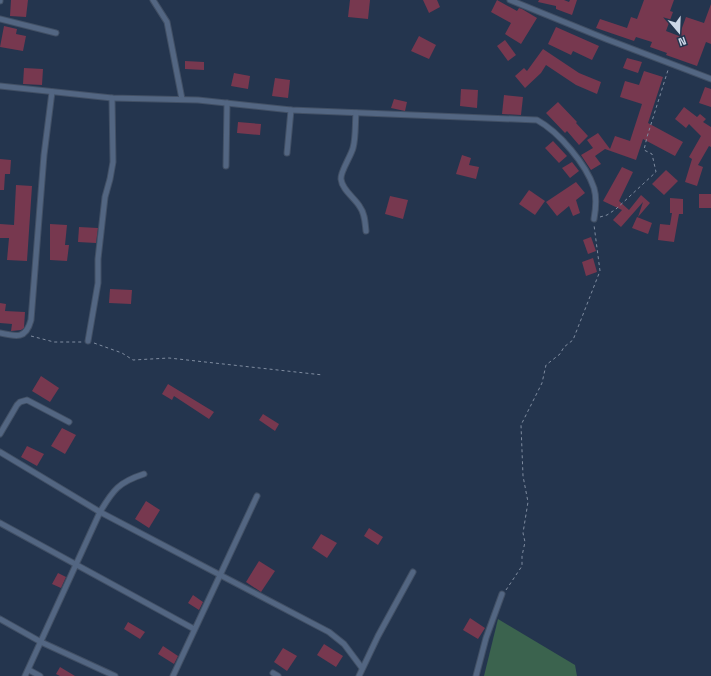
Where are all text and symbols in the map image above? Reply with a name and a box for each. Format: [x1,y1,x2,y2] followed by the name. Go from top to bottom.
[659,12,699,52] north arrow
[676,34,688,49] text: N

